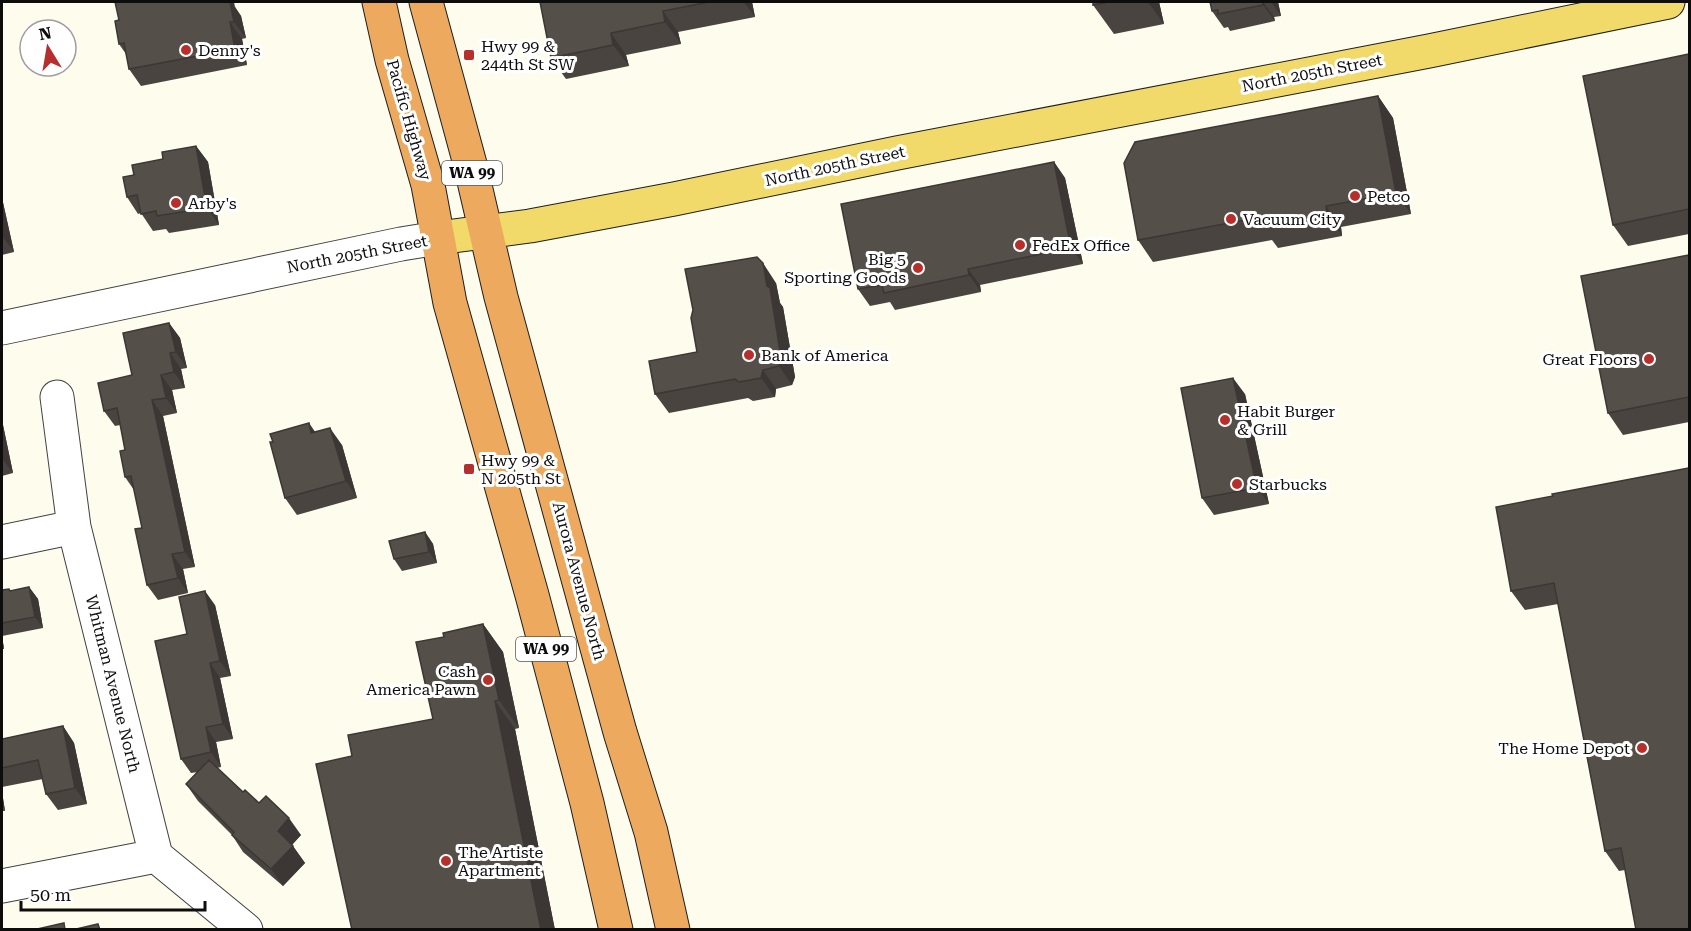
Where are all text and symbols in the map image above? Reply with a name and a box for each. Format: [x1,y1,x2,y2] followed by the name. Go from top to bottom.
[18,18,78,78] north arrow
[37,23,53,44] text: N
[481,37,575,74] place label: Hwy 99 & 244th St SW
[198,41,261,60] place label: Denny's
[179,43,193,57] marker: Denny's
[462,48,476,62] marker: Hwy 99 & 244th St SW
[1240,50,1384,96] street label: North 205th Street
[383,57,435,183] street label: Pacific Highway
[763,142,907,190] street label: North 205th Street
[442,161,502,185] road number: WA 99
[1367,187,1410,206] place label: Petco
[1348,189,1362,203] marker: Petco
[188,194,237,213] place label: Arby's
[169,196,183,210] marker: Arby's
[1243,210,1342,229] place label: Vacuum City
[1224,212,1238,226] marker: Vacuum City
[285,231,429,277] street label: North 205th Street
[1032,236,1130,255] place label: FedEx Office
[1013,238,1027,252] marker: FedEx Office
[784,250,906,287] place label: Big 5 Sporting Goods
[911,261,925,275] marker: Big 5 Sporting Goods
[761,346,889,365] place label: Bank of America
[742,348,756,362] marker: Bank of America
[1542,350,1637,369] place label: Great Floors
[1642,352,1656,366] marker: Great Floors
[1237,402,1336,439] place label: Habit Burger & Grill
[1218,413,1232,427] marker: Habit Burger & Grill
[481,451,561,488] place label: Hwy 99 & N 205th St
[462,462,476,476] marker: Hwy 99 & N 205th St
[1249,475,1327,494] place label: Starbucks
[1230,477,1244,491] marker: Starbucks
[549,500,609,662] street label: Aurora Avenue North
[82,593,144,775] street label: Whitman Avenue North
[516,637,576,661] road number: WA 99
[366,662,476,699] place label: Cash America Pawn
[481,673,495,687] marker: Cash America Pawn
[1498,739,1630,758] place label: The Home Depot
[1635,741,1649,755] marker: The Home Depot
[458,843,543,880] place label: The Artiste Apartment
[439,854,453,868] marker: The Artiste Apartment
[21,874,206,912] scale bar
[30,884,71,905] text: 50 m

